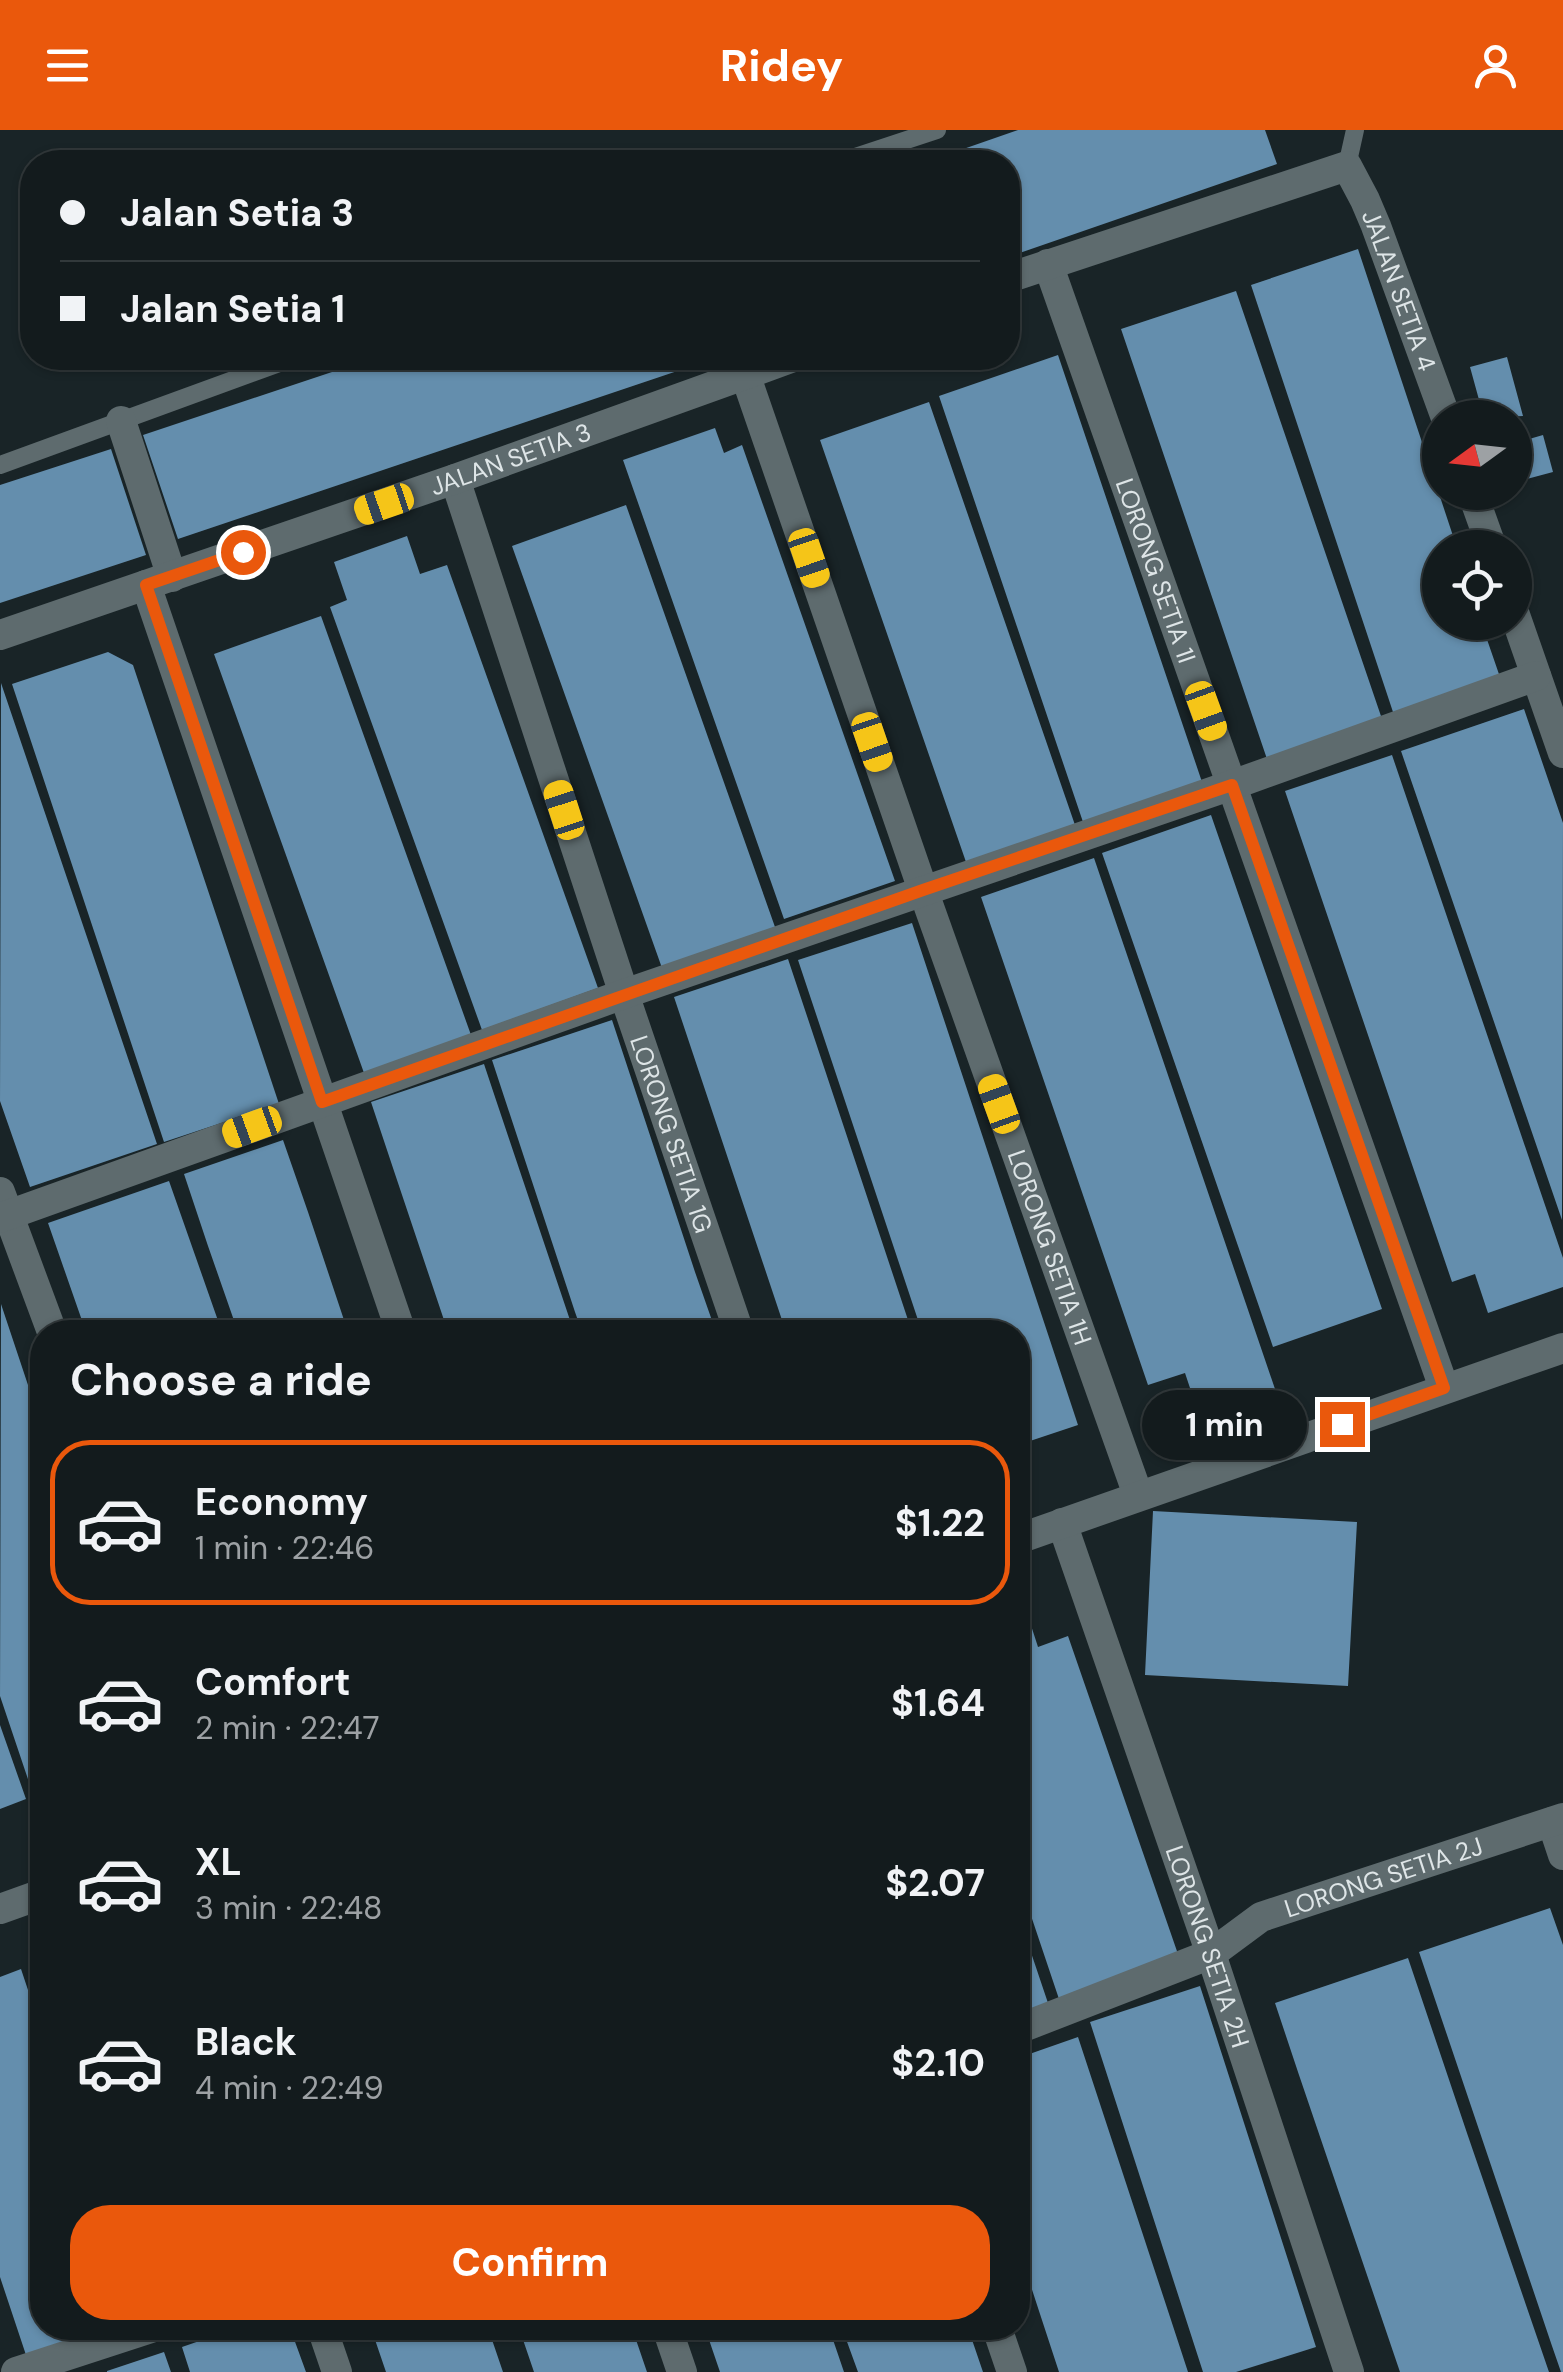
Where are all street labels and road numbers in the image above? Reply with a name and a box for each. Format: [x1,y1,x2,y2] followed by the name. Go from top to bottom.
[1354,205,1444,375] street label: JALAN SETIA 4
[426,415,595,503] street label: JALAN SETIA 3
[1108,474,1204,667] street label: LORONG SETIA 1I
[623,1031,721,1237] street label: LORONG SETIA 1G
[1000,1145,1100,1349] street label: LORONG SETIA 1H
[1280,1829,1487,1925] street label: LORONG SETIA 2J
[1158,1841,1257,2052] street label: LORONG SETIA 2H

